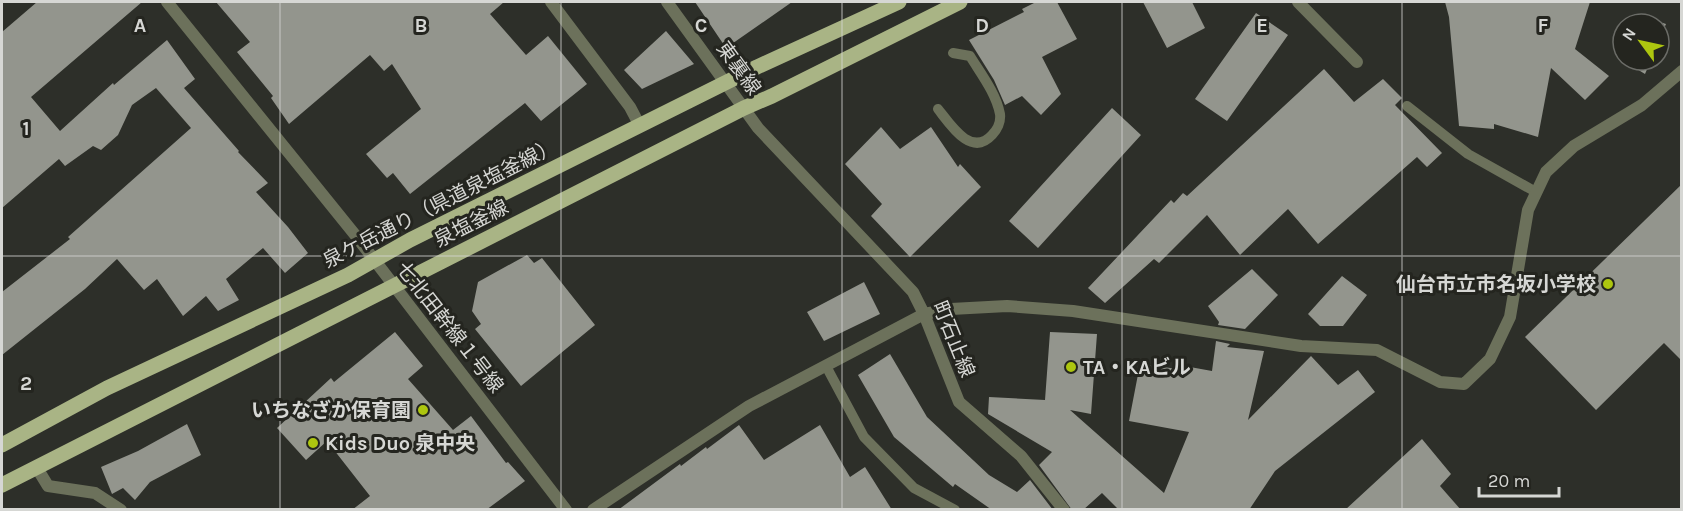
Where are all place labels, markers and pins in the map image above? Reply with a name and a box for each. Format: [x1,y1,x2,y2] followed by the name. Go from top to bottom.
[1396,273,1596,296] place label: 仙台市立市名坂小学校
[1601,277,1615,291] marker: 仙台市立市名坂小学校
[1083,356,1191,379] place label: TA・KAビル
[1064,360,1078,374] marker: TA・KAビル
[251,399,411,422] place label: いちなざか保育園
[416,403,430,417] marker: いちなざか保育園
[325,432,475,455] place label: Kids Duo 泉中央
[306,436,320,450] marker: Kids Duo 泉中央

